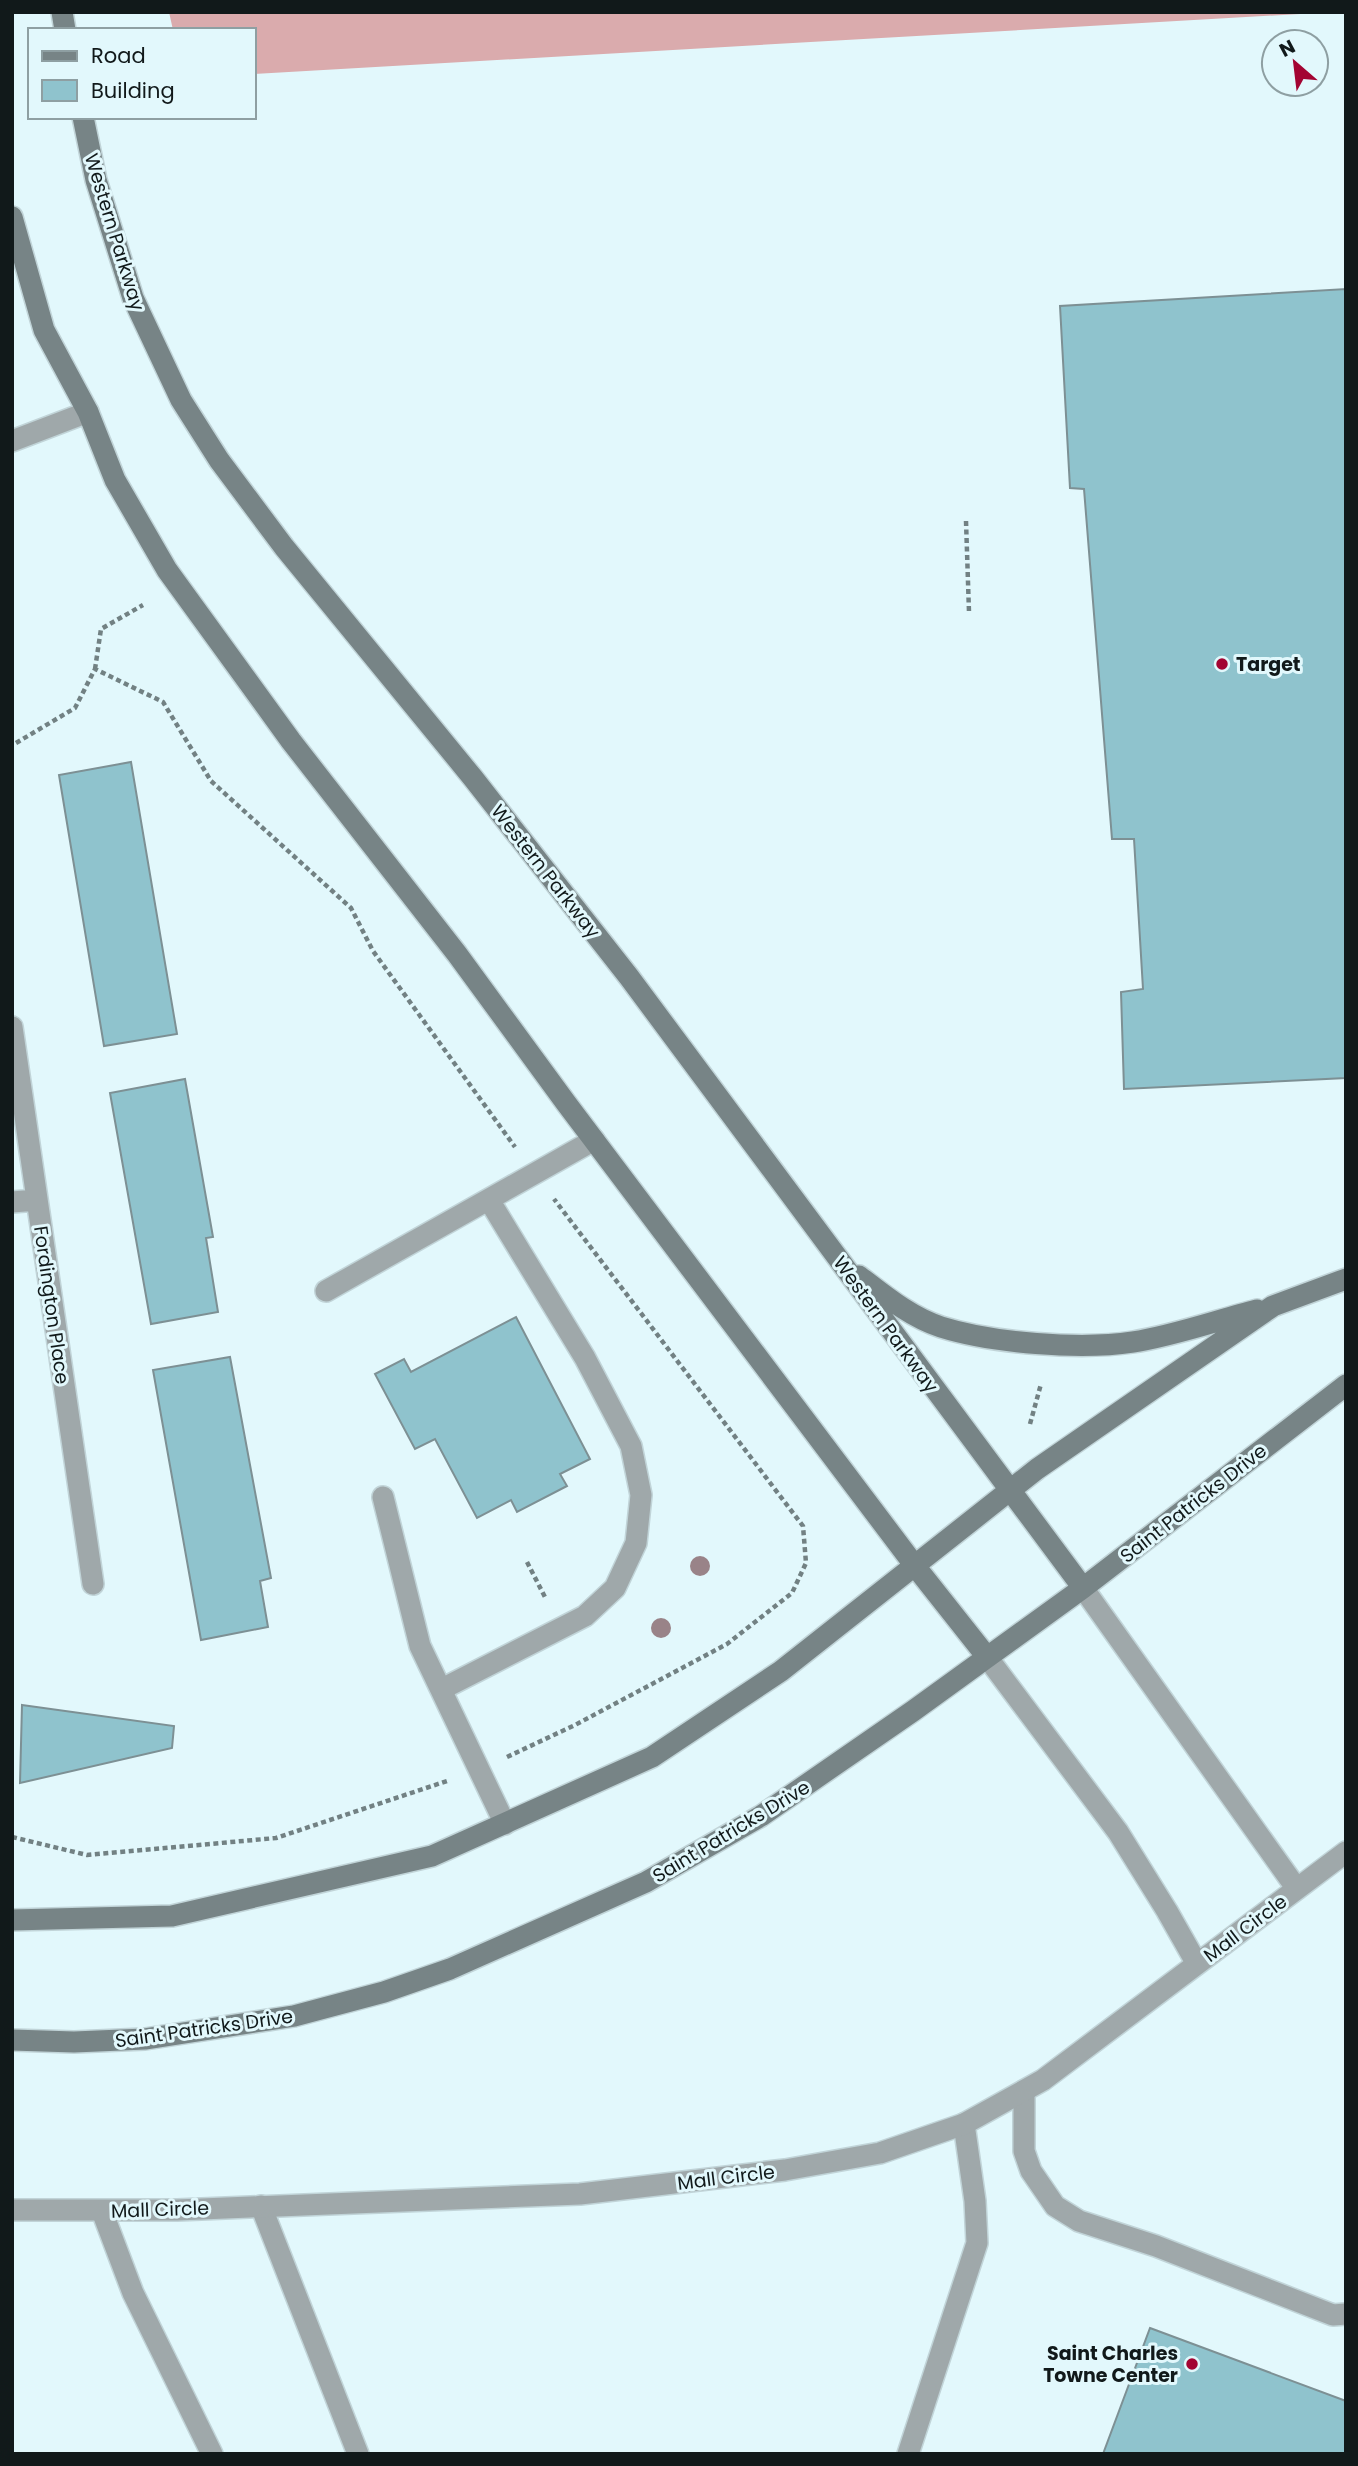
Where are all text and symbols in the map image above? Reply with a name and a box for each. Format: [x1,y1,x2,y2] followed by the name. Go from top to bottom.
[28,28,256,119] legend
[1260,28,1330,98] north arrow
[1275,33,1300,64] text: N
[91,41,146,70] text: Road
[91,76,175,105] text: Building
[78,150,151,314] street label: Western Parkway
[1236,651,1301,678] place label: Target
[1214,656,1230,672] marker: Target
[485,799,607,944] street label: Western Parkway
[27,1224,76,1386] street label: Fordington Place
[827,1250,945,1398] street label: Western Parkway
[1114,1438,1272,1569] street label: Saint Patricks Drive
[647,1774,815,1889] street label: Saint Patricks Drive
[1198,1888,1293,1969] street label: Mall Circle
[113,2003,295,2054] street label: Saint Patricks Drive
[676,2158,776,2197] street label: Mall Circle
[111,2194,209,2225] street label: Mall Circle
[1043,2340,1178,2389] place label: Saint Charles Towne Center
[1184,2356,1200,2372] marker: Saint Charles Towne Center

